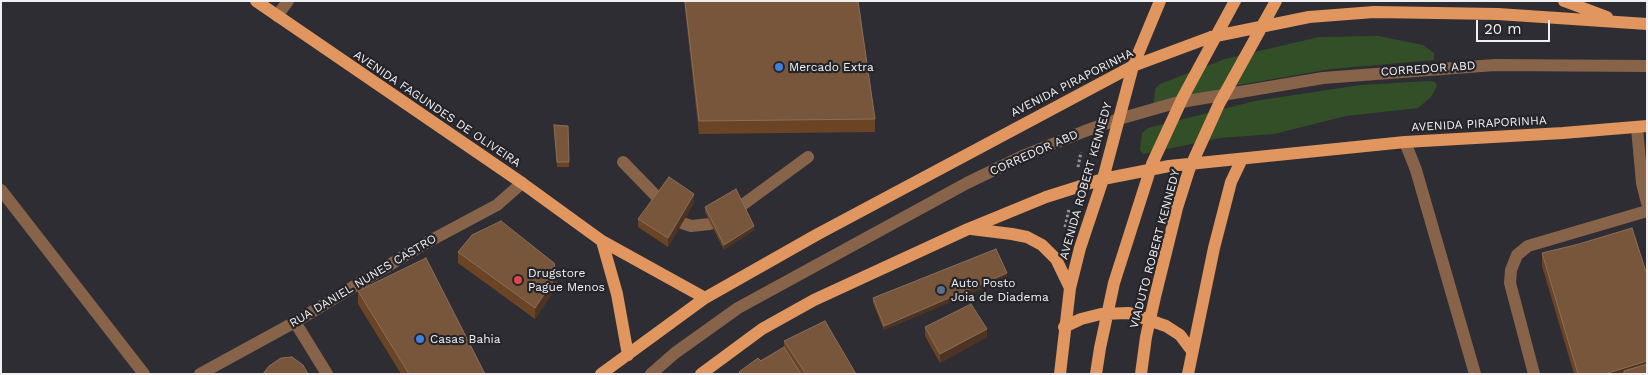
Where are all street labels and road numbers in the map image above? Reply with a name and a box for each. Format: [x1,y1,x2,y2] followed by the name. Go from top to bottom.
[1008,46,1136,120] street label: AVENIDA PIRAPORINHA
[351,48,523,170] street label: AVENIDA FAGUNDES DE OLIVEIRA
[1380,59,1476,79] street label: CORREDOR ABD
[1057,101,1115,261] street label: AVENIDA ROBERT KENNEDY
[1411,113,1547,135] street label: AVENIDA PIRAPORINHA
[988,127,1080,179] street label: CORREDOR ABD
[1127,168,1183,330] street label: VIADUTO ROBERT KENNEDY
[287,231,439,331] street label: RUA DANIEL NUNES CASTRO

